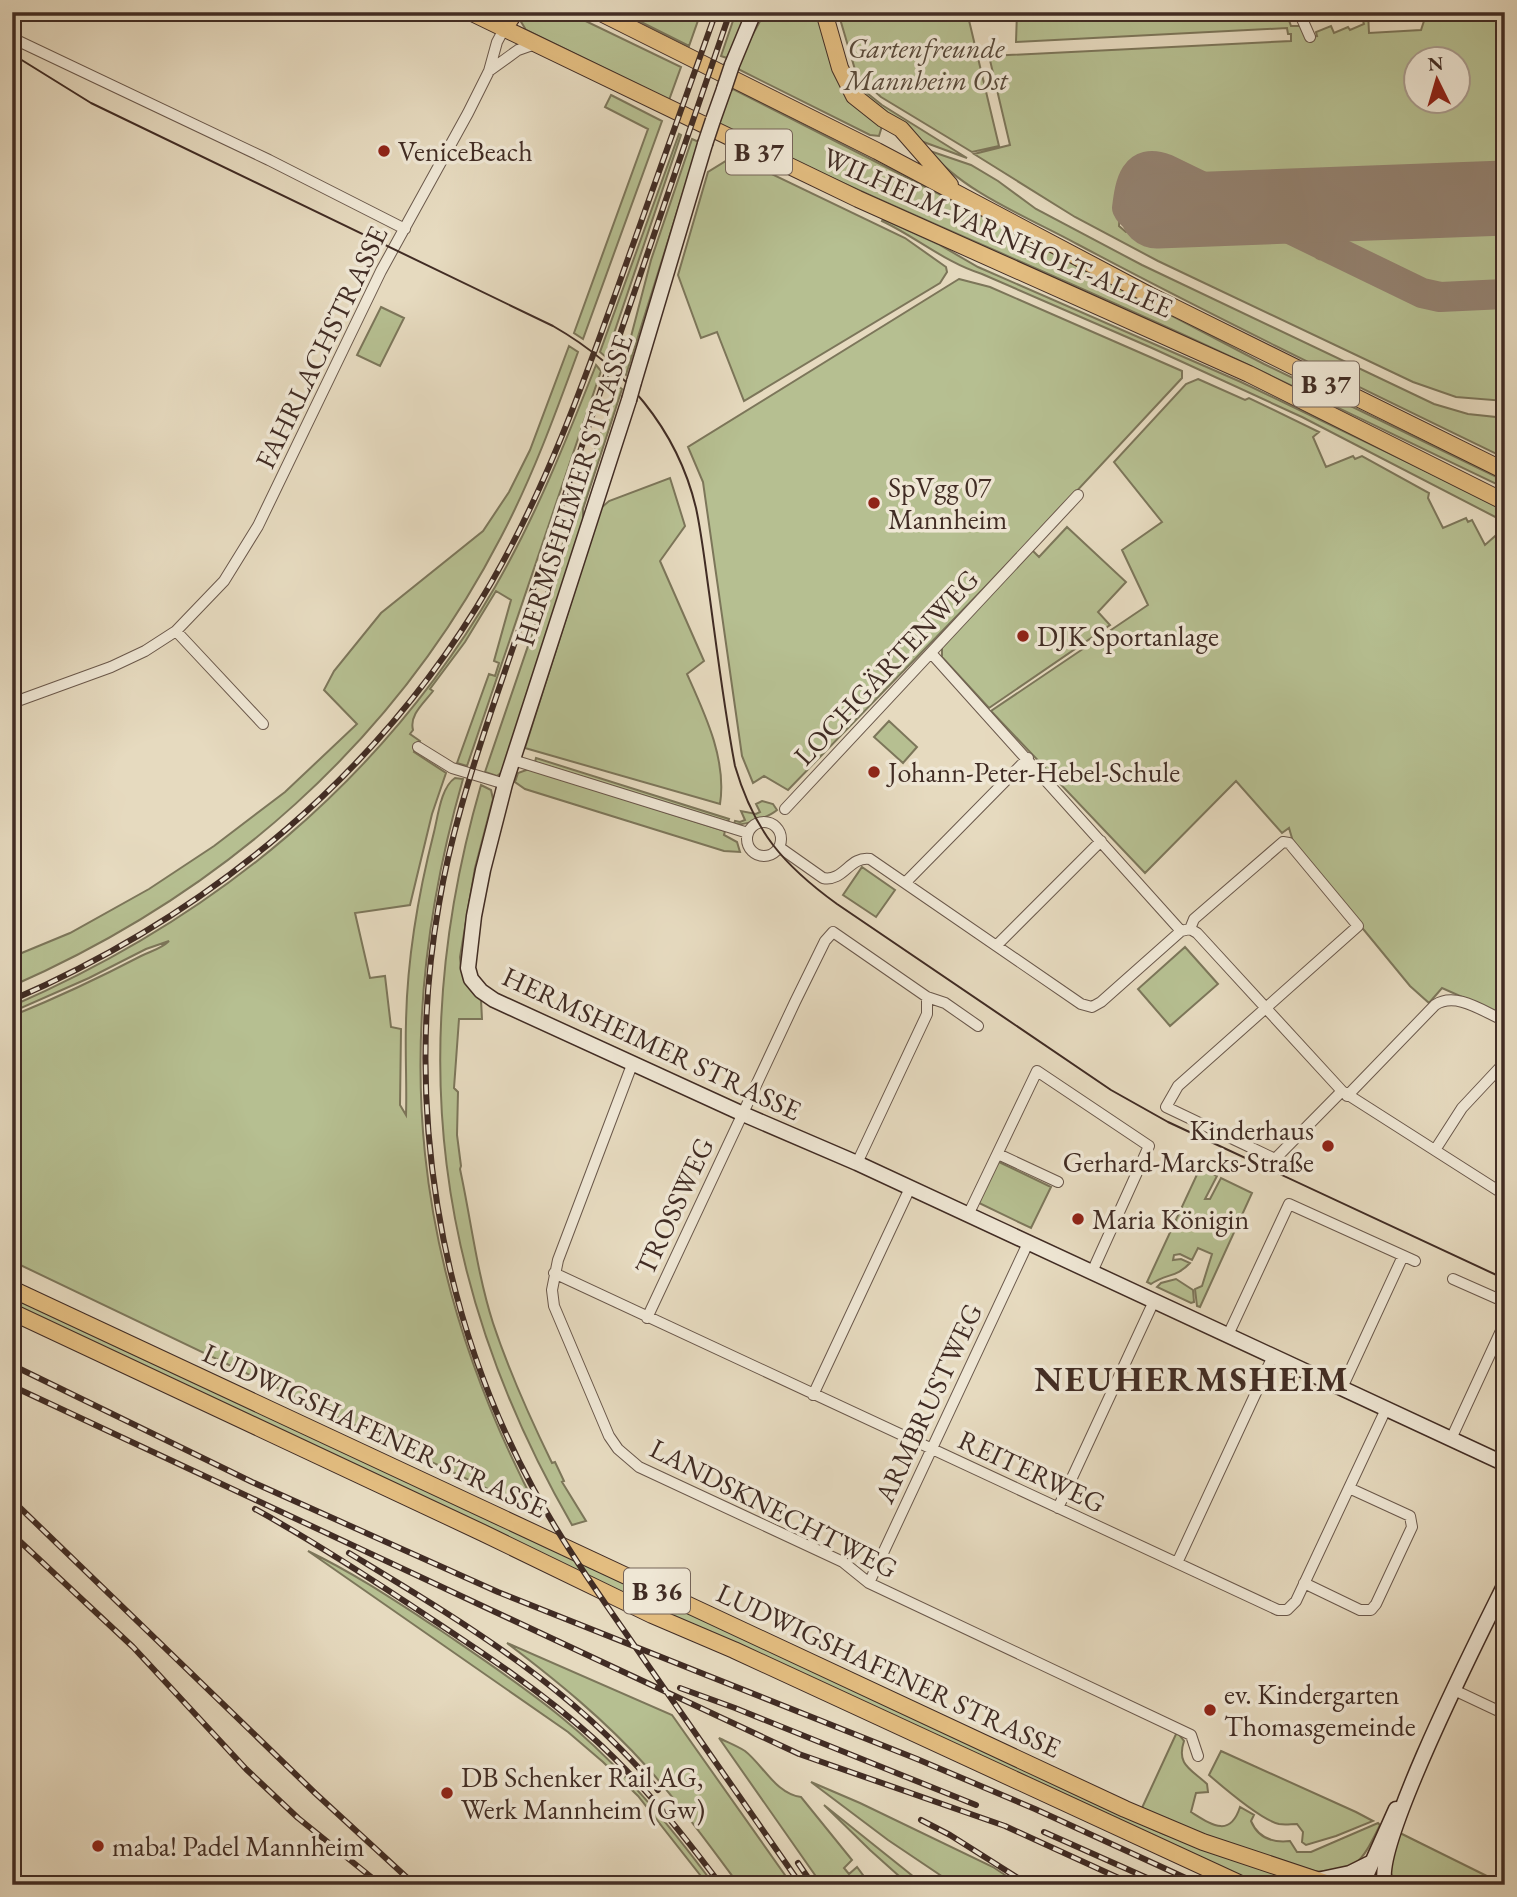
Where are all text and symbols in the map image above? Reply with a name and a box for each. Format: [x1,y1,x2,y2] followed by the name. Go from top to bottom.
[842,30,1010,98] park label: Gartenfreunde Mannheim Ost
[1402,46,1472,116] north arrow
[1427,50,1445,77] text: N
[726,130,792,174] road number: B 37
[398,133,533,169] place label: VeniceBeach
[817,138,1179,326] street label: WILHELM-VARNHOLT-ALLEE
[376,143,392,159] marker: VeniceBeach
[247,219,396,474] street label: FAHRLACHSTRASSE
[506,330,640,650] street label: HERMSHEIMER STRASSE
[1293,362,1359,406] road number: B 37
[888,469,1008,537] place label: SpVgg 07 Mannheim
[866,495,882,511] marker: SpVgg 07 Mannheim
[786,561,986,773] street label: LOCHGÄRTENWEG
[1037,618,1219,654] place label: DJK Sportanlage
[1015,628,1031,644] marker: DJK Sportanlage
[886,754,1180,790] place label: Johann-Peter-Hebel-Schule
[866,764,882,780] marker: Johann-Peter-Hebel-Schule
[497,958,807,1128] street label: HERMSHEIMER STRASSE
[1063,1112,1314,1180] place label: Kinderhaus Gerhard-Marcks-Straße
[626,1131,722,1281] street label: TROSSWEG
[1320,1138,1336,1154] marker: Kinderhaus Gerhard-Marcks-Straße
[1092,1201,1249,1237] place label: Maria Königin
[1070,1211,1086,1227] marker: Maria Königin
[866,1297,990,1510] street label: ARMBRUSTWEG
[197,1334,553,1526] street label: LUDWIGSHAFENER STRASSE
[1034,1356,1350,1401] district label: NEUHERMSHEIM
[953,1421,1111,1521] street label: REITERWEG
[644,1430,904,1586] street label: LANDSKNECHTWEG
[624,1568,690,1614] road number: B 36
[711,1574,1067,1766] street label: LUDWIGSHAFENER STRASSE
[1224,1676,1416,1744] place label: ev. Kindergarten Thomasgemeinde
[1202,1702,1218,1718] marker: ev. Kindergarten Thomasgemeinde
[461,1759,705,1827] place label: DB Schenker Rail AG, Werk Mannheim (Gw)
[439,1785,455,1801] marker: DB Schenker Rail AG, Werk Mannheim (Gw)
[112,1828,365,1864] place label: maba! Padel Mannheim
[90,1838,106,1854] marker: maba! Padel Mannheim

